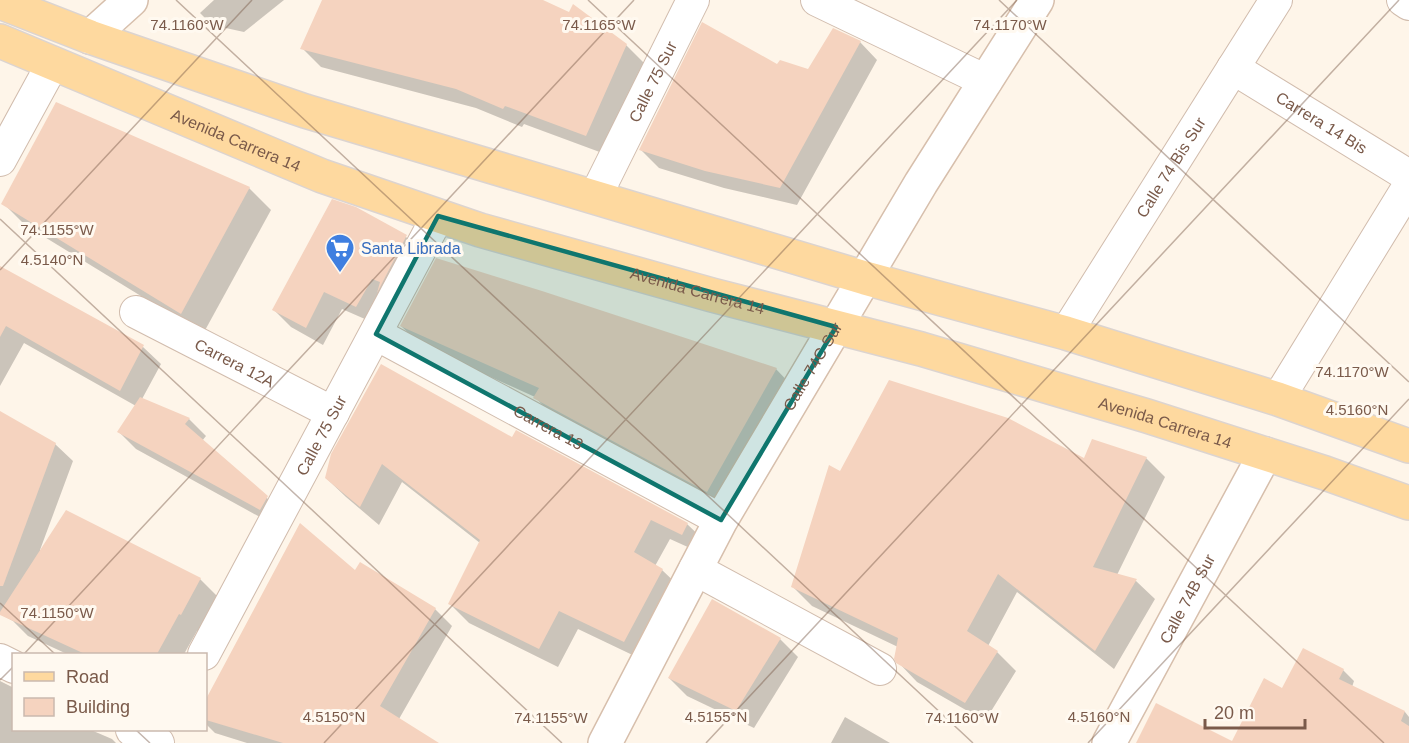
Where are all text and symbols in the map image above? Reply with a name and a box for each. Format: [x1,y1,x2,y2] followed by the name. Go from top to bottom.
[150,16,224,33] text: 74.1160°W
[562,16,636,33] text: 74.1165°W
[973,16,1047,33] text: 74.1170°W
[626,38,680,125] street label: Calle 75 Sur
[1273,89,1370,157] street label: Carrera 14 Bis
[169,106,303,175] street label: Avenida Carrera 14
[1133,114,1209,221] street label: Calle 74 Bis Sur
[20,221,94,238] text: 74.1155°W
[324,232,356,274] supermarket icon: Santa Librada
[361,240,461,257] place label: Santa Librada
[21,251,83,268] text: 4.5140°N
[628,265,767,317] street label: Avenida Carrera 14
[780,319,846,414] street label: Calle 74C Sur
[192,336,278,391] street label: Carrera 12A
[1315,363,1389,380] text: 74.1170°W
[293,392,350,478] street label: Calle 75 Sur
[1097,394,1234,452] street label: Avenida Carrera 14
[1326,401,1388,418] text: 4.5160°N
[511,402,586,453] street label: Carrera 13
[1156,551,1219,646] street label: Calle 74B Sur
[20,604,94,621] text: 74.1150°W
[12,653,207,731] legend
[66,667,109,687] text: Road
[1205,692,1306,730] scale bar
[66,697,130,717] text: Building
[1214,703,1254,723] text: 20 m
[303,708,365,725] text: 4.5150°N
[685,708,747,725] text: 4.5155°N
[1068,708,1130,725] text: 4.5160°N
[514,709,588,726] text: 74.1155°W
[925,709,999,726] text: 74.1160°W

